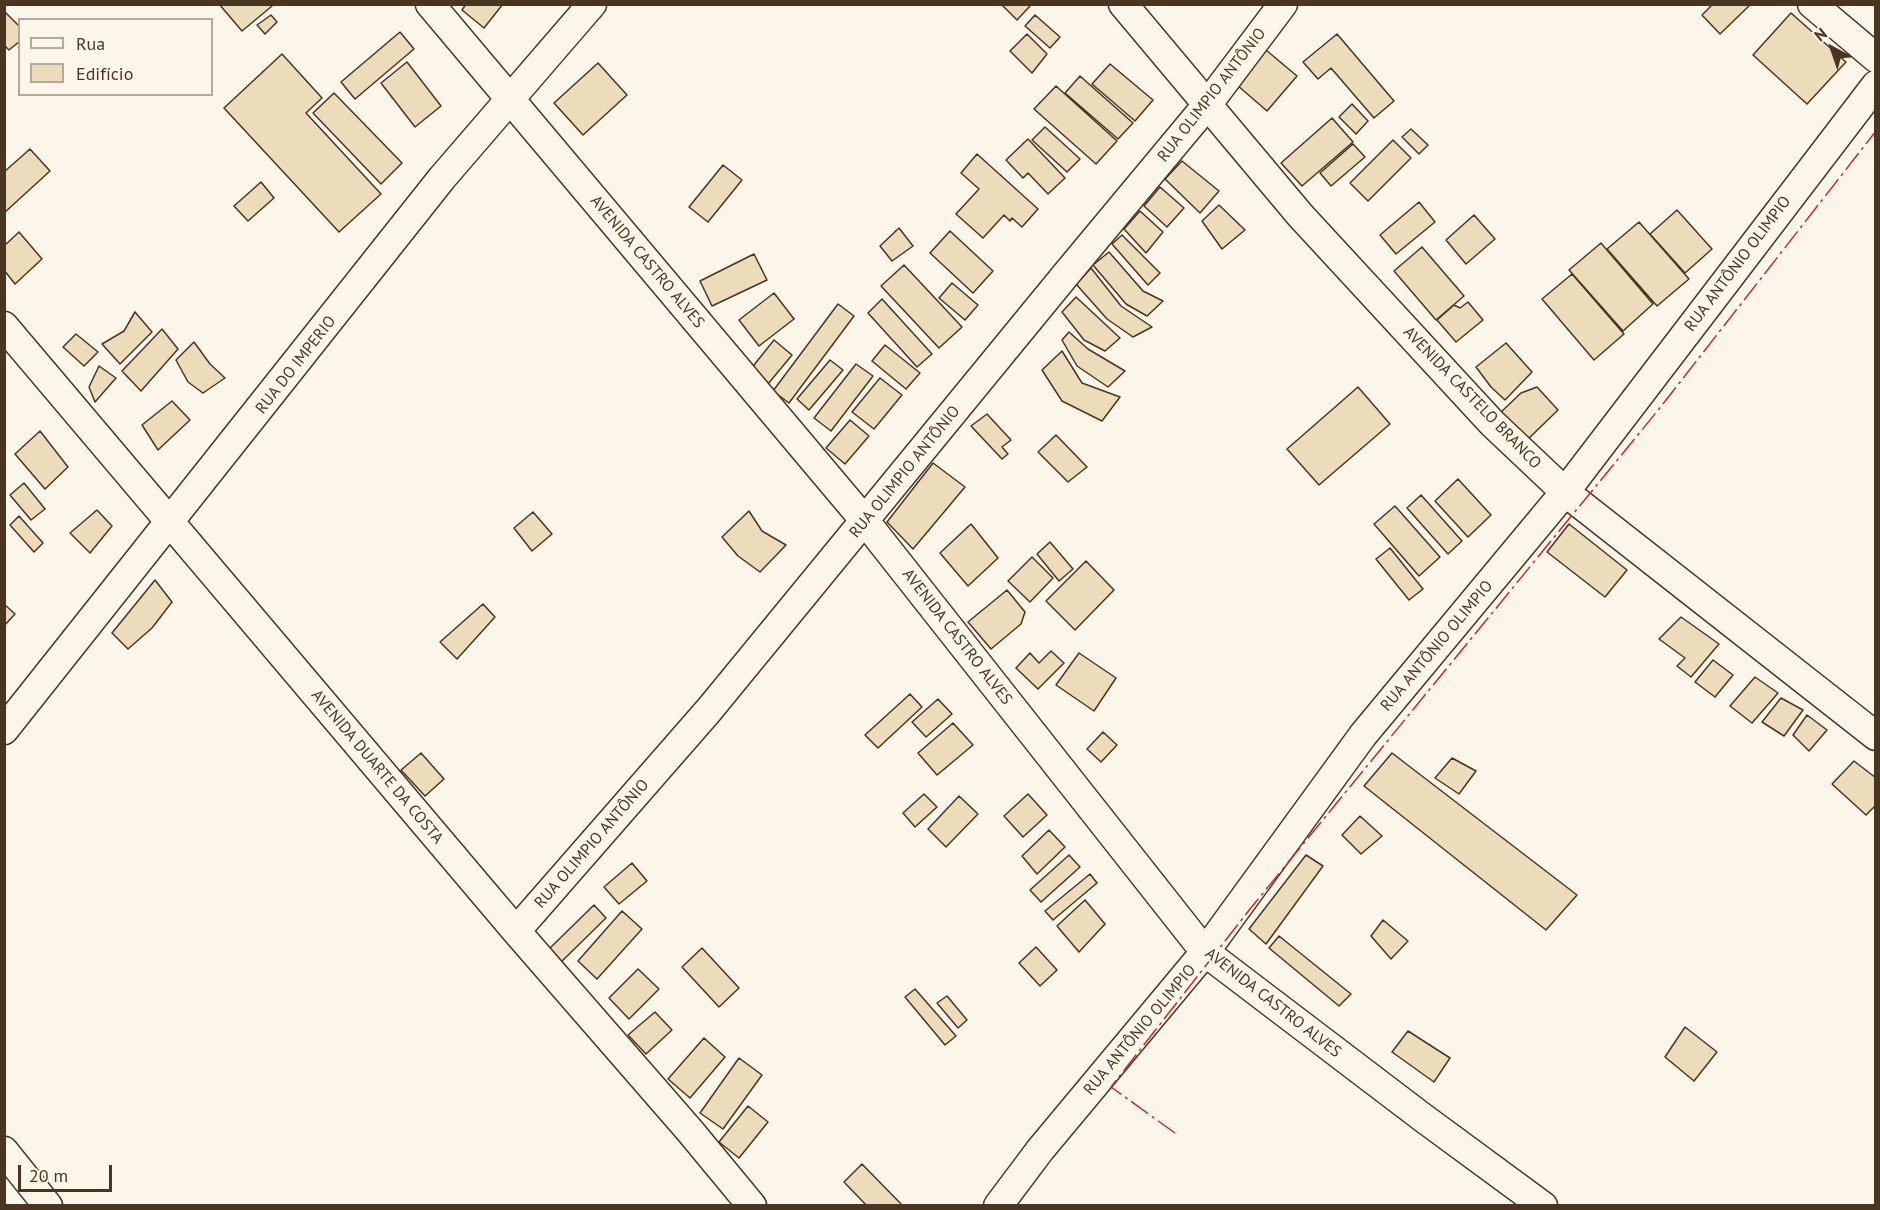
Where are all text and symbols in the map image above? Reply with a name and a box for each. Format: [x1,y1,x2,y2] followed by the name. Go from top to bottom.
[18,18,213,96] legend
[1802,18,1862,78] north arrow
[1810,23,1831,45] text: N
[1154,24,1270,166] street label: RUA OLIMPIO ANTÔNIO
[76,32,105,55] text: Rua
[76,62,133,85] text: Edifício
[586,192,708,332] street label: AVENIDA CASTRO ALVES
[1681,193,1795,335] street label: RUA ANTÔNIO OLIMPIO
[252,312,340,418] street label: RUA DO IMPERIO
[1399,323,1545,473] street label: AVENIDA CASTELO BRANCO
[846,402,964,542] street label: RUA OLIMPIO ANTÔNIO
[898,565,1016,709] street label: AVENIDA CASTRO ALVES
[1377,577,1497,715] street label: RUA ANTÔNIO OLIMPIO
[307,686,447,848] street label: AVENIDA DUARTE DA COSTA
[531,776,653,912] street label: RUA OLIMPIO ANTÔNIO
[1201,944,1345,1062] street label: AVENIDA CASTRO ALVES
[1080,961,1200,1099] street label: RUA ANTÔNIO OLIMPIO
[21,1153,116,1191] scale bar
[29,1164,68,1187] text: 20 m

